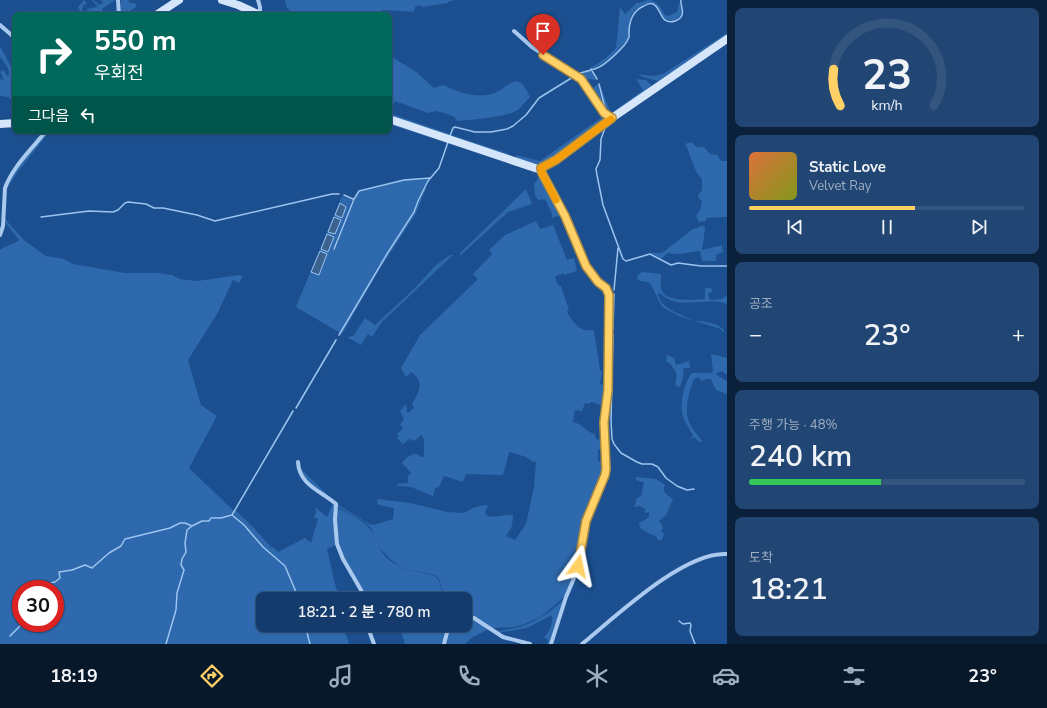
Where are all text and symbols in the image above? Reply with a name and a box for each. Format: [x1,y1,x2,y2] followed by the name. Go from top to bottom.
[526,14,560,55] pin
[532,20,554,42] icon: arrive
[94,22,177,60] text: 550 m
[28,28,80,80] icon: right
[862,46,912,103] text: 23
[94,61,144,85] text: 우회전
[871,95,903,114] text: km/h
[77,104,99,126] icon: left
[28,106,69,126] text: 그다음
[809,157,886,177] text: Static Love
[809,177,871,195] text: Velvet Ray
[784,216,806,238] icon: previous
[876,216,898,238] icon: pause
[968,216,990,238] icon: next
[749,295,773,313] text: 공조
[863,315,911,356] text: 23°
[749,320,762,350] text: −
[1012,320,1025,350] text: +
[749,416,838,434] text: 주행 가능 · 48%
[749,436,852,477] text: 240 km
[557,545,599,587] position arrow
[749,549,773,567] text: 도착
[749,569,828,610] text: 18:21
[12,580,64,632] speed limit sign: 30
[297,602,431,622] text: 18:21 · 2 분 · 780 m
[198,662,226,690] icon: directions
[327,662,355,690] icon: music
[455,662,483,690] icon: phone
[583,662,611,690] icon: climate
[712,662,740,690] icon: car
[840,662,868,690] icon: filters
[50,664,98,688] text: 18:19
[968,664,997,688] text: 23°

